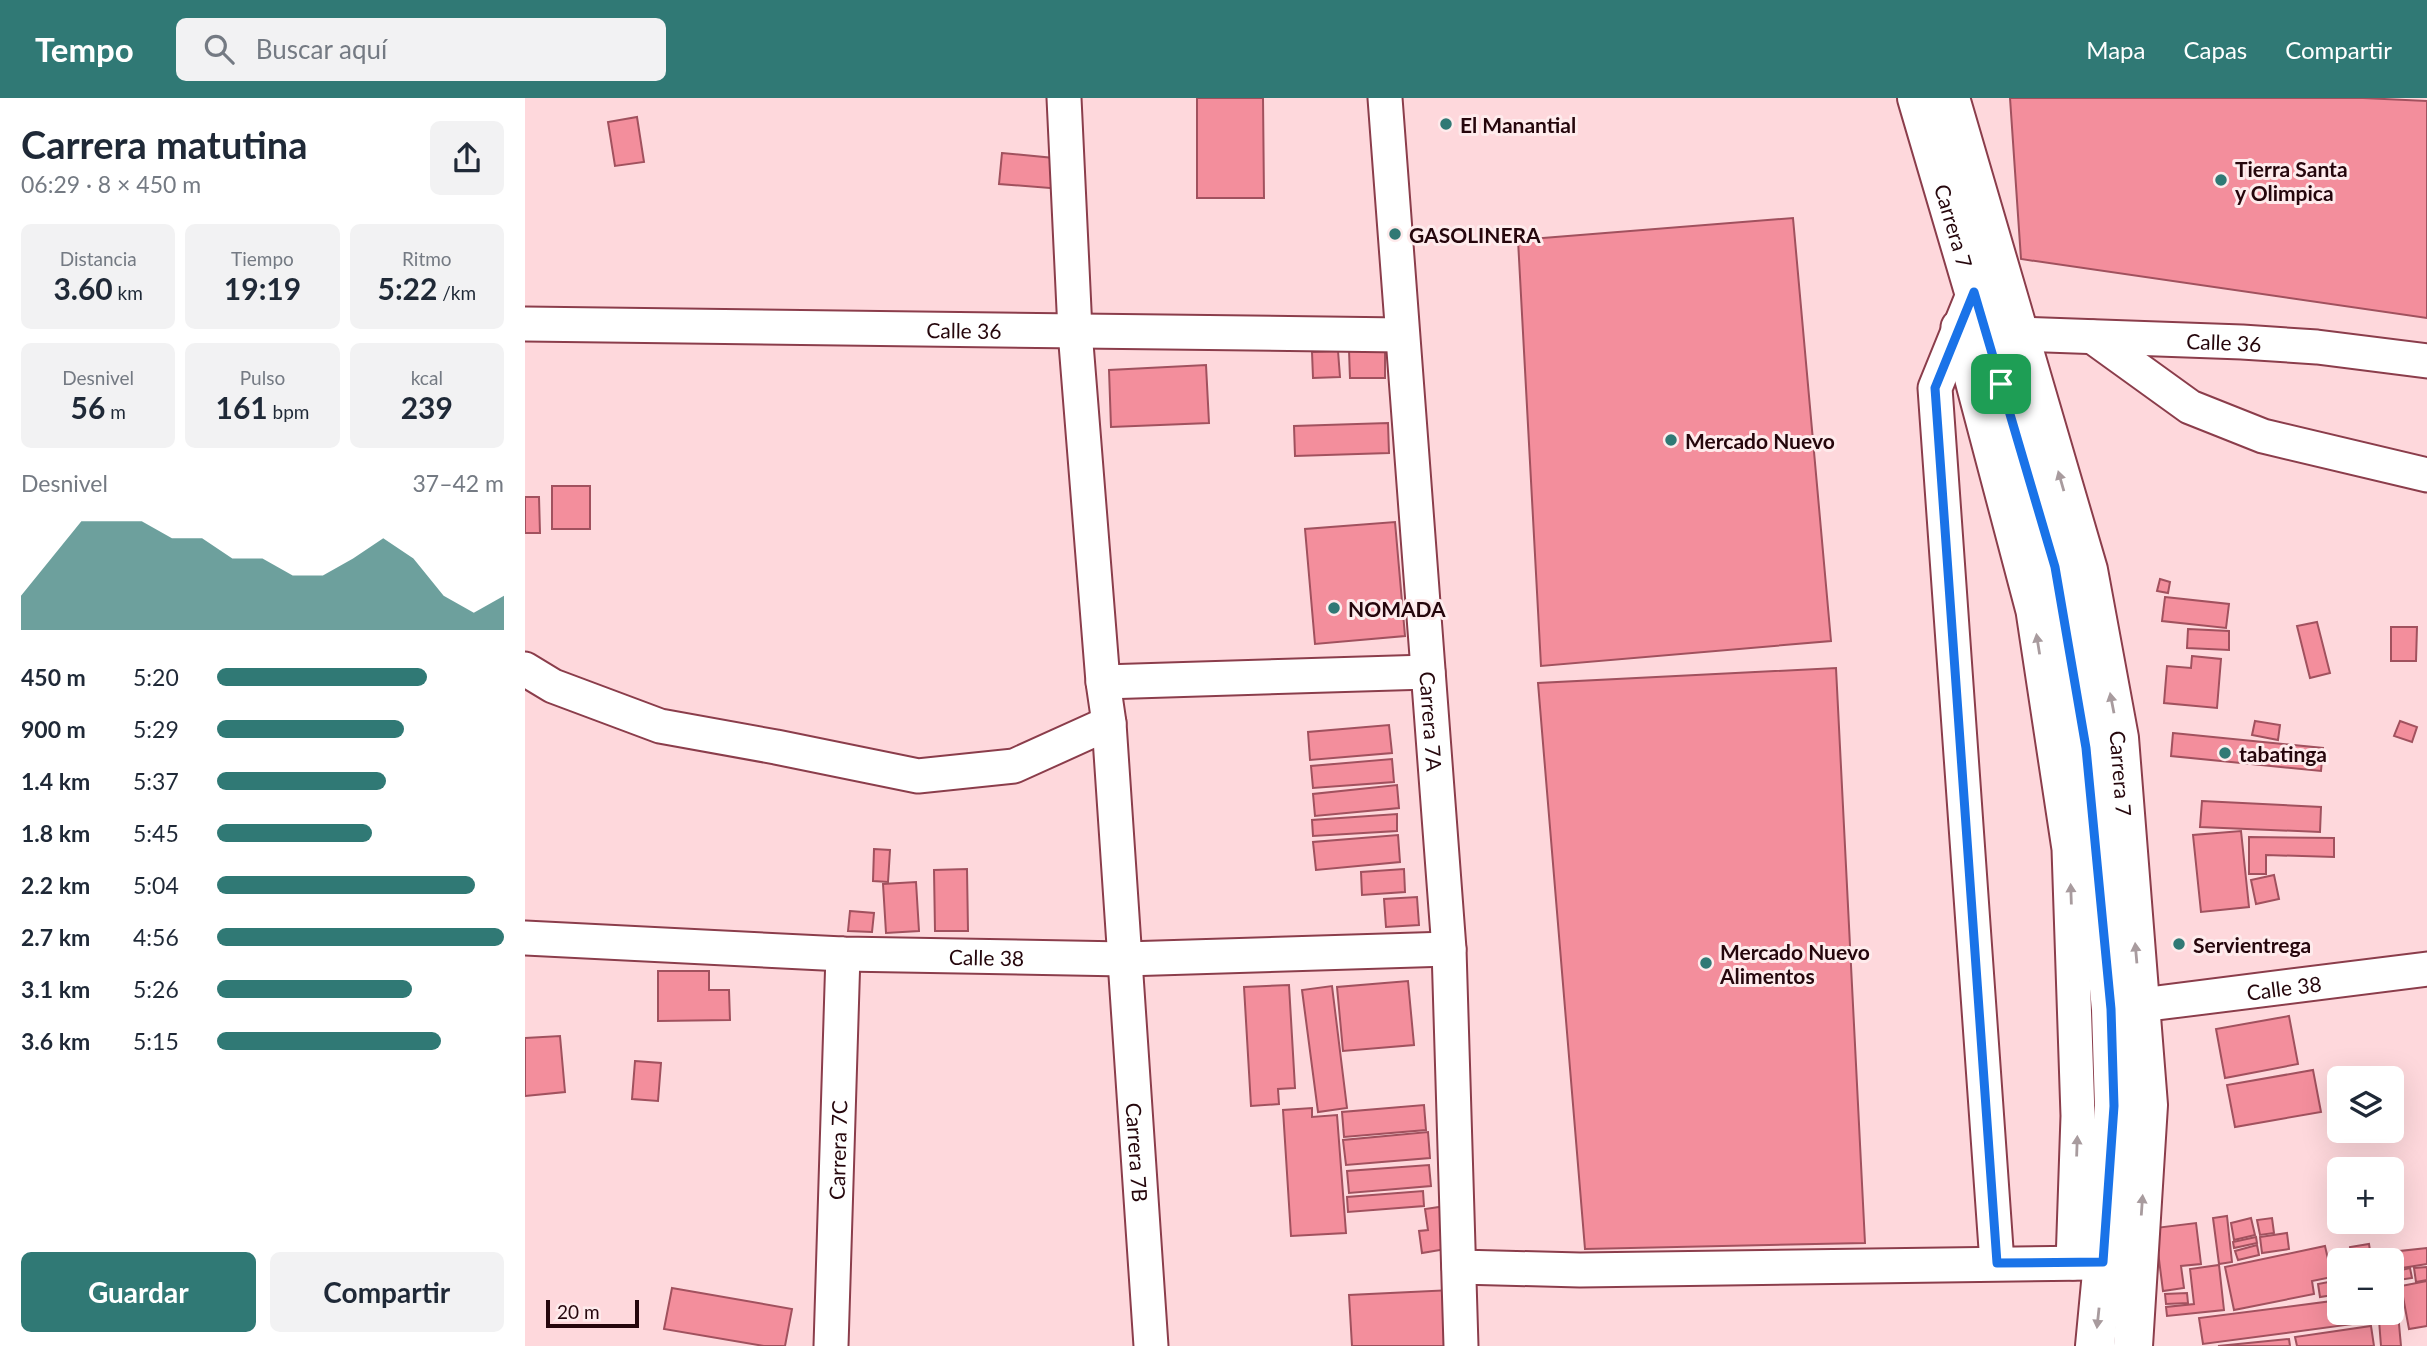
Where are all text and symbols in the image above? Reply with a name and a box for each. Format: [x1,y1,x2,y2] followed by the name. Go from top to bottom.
[176,18,666,81] search box
[35,29,134,69] text: Tempo
[200,30,238,68] icon: search
[256,33,387,65] text: Buscar aquí
[2086,35,2145,64] text: Mapa
[2183,35,2247,64] text: Capas
[2285,35,2392,64] text: Compartir
[1460,112,1576,137] place label: El Manantial
[1438,116,1454,132] marker: El Manantial
[21,121,308,167] text: Carrera matutina
[430,121,504,195] button: share
[2235,156,2348,205] place label: Tierra Santa y Olimpica
[21,170,201,198] text: 06:29 · 8 × 450 m
[2213,172,2229,188] marker: Tierra Santa y Olimpica
[1930,181,1979,270] street label: Carrera 7
[1409,222,1541,247] place label: GASOLINERA
[1387,226,1403,242] marker: GASOLINERA
[60,247,137,270] text: Distancia
[231,247,294,270] text: Tiempo
[402,247,452,270] text: Ritmo
[53,270,113,306] text: 3.60
[224,270,301,306] text: 19:19
[377,270,437,306] text: 5:22
[113,281,143,304] text: km
[437,281,476,304] text: /km
[926,317,1002,342] street label: Calle 36
[2186,328,2262,356] street label: Calle 36
[1971,354,2031,414] pin
[1982,365,2020,403] icon: arrive
[62,366,134,389] text: Desnivel
[240,366,285,389] text: Pulso
[411,366,443,389] text: kcal
[71,389,105,425] text: 56
[216,389,268,425] text: 161
[401,389,453,425] text: 239
[105,400,126,423] text: m
[268,400,309,423] text: bpm
[1685,428,1835,453] place label: Mercado Nuevo
[1663,432,1679,448] marker: Mercado Nuevo
[21,469,108,497] text: Desnivel
[412,469,504,497] text: 37–42 m
[2056,470,2066,491] one-way arrow
[1348,596,1446,621] place label: NOMADA
[1326,600,1342,616] marker: NOMADA
[2032,633,2043,655] one-way arrow
[21,663,86,691] text: 450 m
[133,663,179,691] text: 5:20
[1416,670,1448,773] street label: Carrera 7A
[2107,691,2118,713] one-way arrow
[21,715,86,743] text: 900 m
[133,715,179,743] text: 5:29
[2105,728,2138,817] street label: Carrera 7
[2239,741,2327,766] place label: tabatinga
[2217,745,2233,761] marker: tabatinga
[21,767,90,795] text: 1.4 km
[133,767,179,795] text: 5:37
[21,819,90,847] text: 1.8 km
[133,819,179,847] text: 5:45
[21,871,90,899] text: 2.2 km
[133,871,179,899] text: 5:04
[2065,882,2076,904] one-way arrow
[21,923,90,951] text: 2.7 km
[133,923,179,951] text: 4:56
[2193,932,2311,957] place label: Servientrega
[2171,936,2187,952] marker: Servientrega
[1719,939,1870,988] place label: Mercado Nuevo Alimentos
[2130,942,2141,964] one-way arrow
[949,943,1024,970] street label: Calle 38
[1698,955,1714,971] marker: Mercado Nuevo Alimentos
[2245,970,2323,1004] street label: Calle 38
[21,975,90,1003] text: 3.1 km
[133,975,179,1003] text: 5:26
[21,1027,90,1055] text: 3.6 km
[133,1027,179,1055] text: 5:15
[2327,1066,2404,1325] map controls
[2327,1066,2404,1143] button: layers
[823,1100,851,1200] street label: Carrera 7C
[1122,1102,1154,1203] street label: Carrera 7B
[2071,1134,2082,1156] one-way arrow
[2327,1157,2404,1234] button: +
[2137,1193,2148,1215] one-way arrow
[2327,1248,2404,1325] button: −
[21,1252,256,1332] button: Guardar
[270,1252,504,1332] button: Compartir
[546,1297,639,1329] scale bar
[557,1300,600,1323] text: 20 m
[2092,1307,2103,1329] one-way arrow

